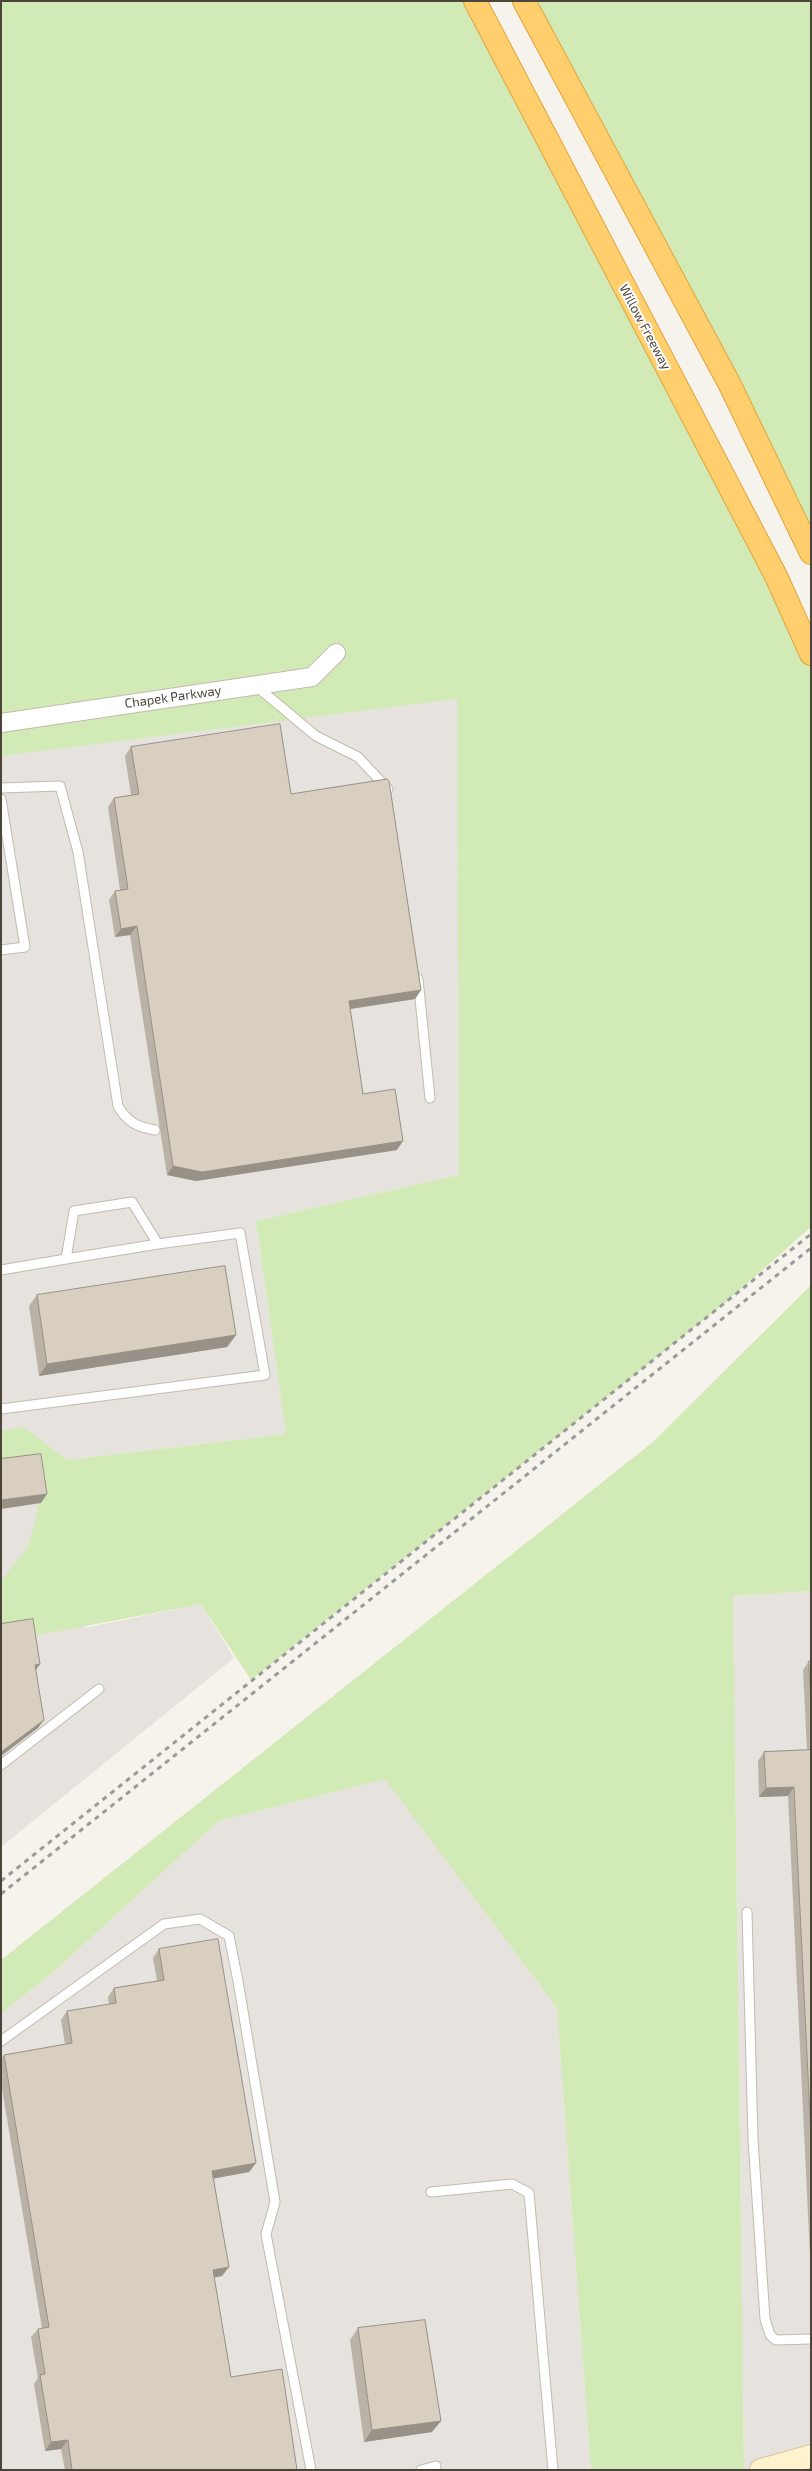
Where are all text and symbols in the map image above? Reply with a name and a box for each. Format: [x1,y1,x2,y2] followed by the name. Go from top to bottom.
[616,282,674,372] street label: Willow Freeway
[124,682,222,712] street label: Chapek Parkway

